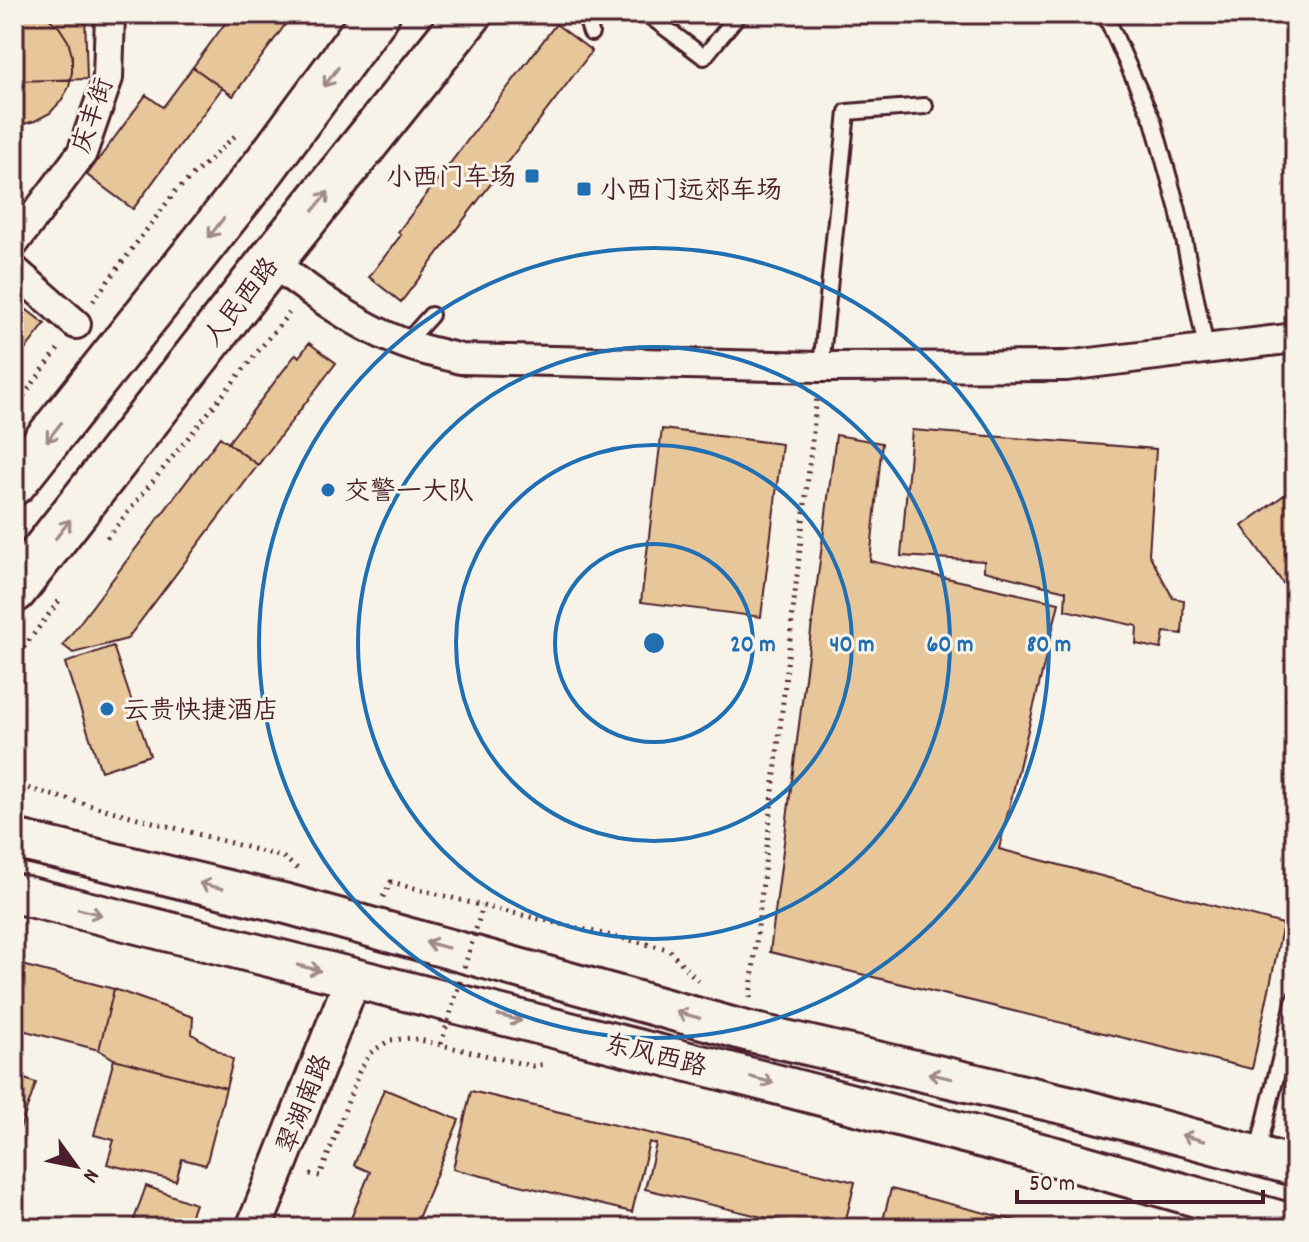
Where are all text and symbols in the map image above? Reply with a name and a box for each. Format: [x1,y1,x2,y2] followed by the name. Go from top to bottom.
[323,65,339,87] one-way arrow
[64,73,125,159] street label: 庆丰街
[386,161,516,198] place label: 小西门车场
[523,167,541,185] marker: 小西门车场
[600,174,782,211] place label: 小西门远郊车场
[575,180,593,198] marker: 小西门远郊车场
[312,191,329,212] one-way arrow
[207,217,224,238] one-way arrow
[196,251,289,356] street label: 人民西路
[45,421,63,442] one-way arrow
[344,475,474,512] place label: 交警一大队
[319,481,337,499] marker: 交警一大队
[54,519,71,540] one-way arrow
[640,629,668,657] centre of rings
[730,629,776,663] text: 20 m
[829,629,875,663] text: 40 m
[927,629,973,663] text: 60 m
[1027,629,1071,663] text: 80 m
[123,694,279,731] place label: 云贵快捷酒店
[98,700,116,718] marker: 云贵快捷酒店
[199,877,225,892] one-way arrow
[76,905,102,920] one-way arrow
[424,937,450,952] one-way arrow
[295,961,321,976] one-way arrow
[675,1006,701,1021] one-way arrow
[497,1011,522,1026] one-way arrow
[600,1027,710,1088] street label: 东风西路
[270,1049,343,1159] street label: 翠湖南路
[928,1067,954,1082] one-way arrow
[749,1074,775,1089] one-way arrow
[36,1126,116,1206] north arrow
[1180,1130,1206,1145] one-way arrow
[1017,1154,1263,1204] scale bar
[74,1162,106,1188] text: N
[1029,1168,1075,1202] text: 50 m

